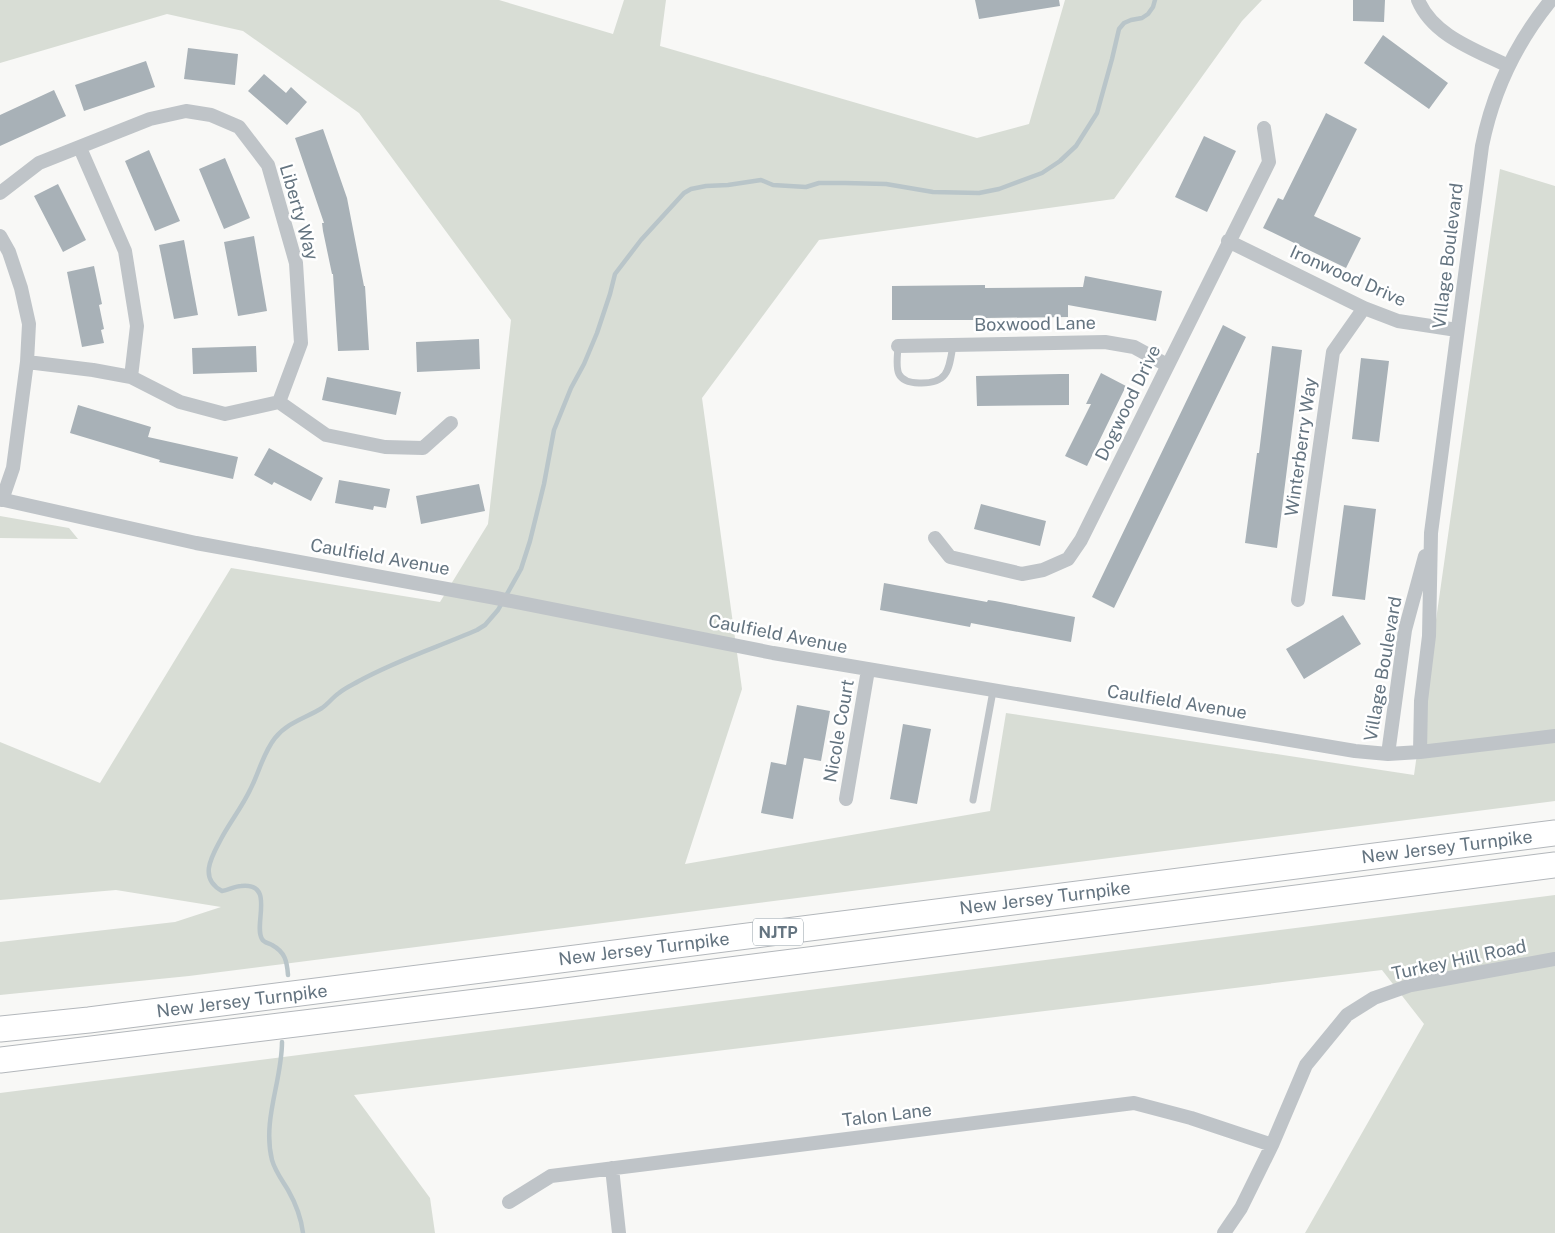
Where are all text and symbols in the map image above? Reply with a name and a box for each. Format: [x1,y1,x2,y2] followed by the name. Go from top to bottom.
[276,161,323,263] street label: Liberty Way
[1428,182,1467,330] street label: Village Boulevard
[1287,241,1409,310] street label: Ironwood Drive
[974,312,1096,335] street label: Boxwood Lane
[1090,341,1165,464] street label: Dogwood Drive
[1280,376,1321,518] street label: Winterberry Way
[309,534,451,579] street label: Caulfield Avenue
[1359,595,1406,743] street label: Village Boulevard
[707,610,849,657] street label: Caulfield Avenue
[819,678,858,784] street label: Nicole Court
[1106,680,1248,723] street label: Caulfield Avenue
[1360,826,1534,867] street label: New Jersey Turnpike
[958,877,1132,918] street label: New Jersey Turnpike
[753,919,803,946] road number: NJTP
[557,928,731,969] street label: New Jersey Turnpike
[1390,935,1528,984] street label: Turkey Hill Road
[155,980,329,1021] street label: New Jersey Turnpike
[841,1099,933,1130] street label: Talon Lane

